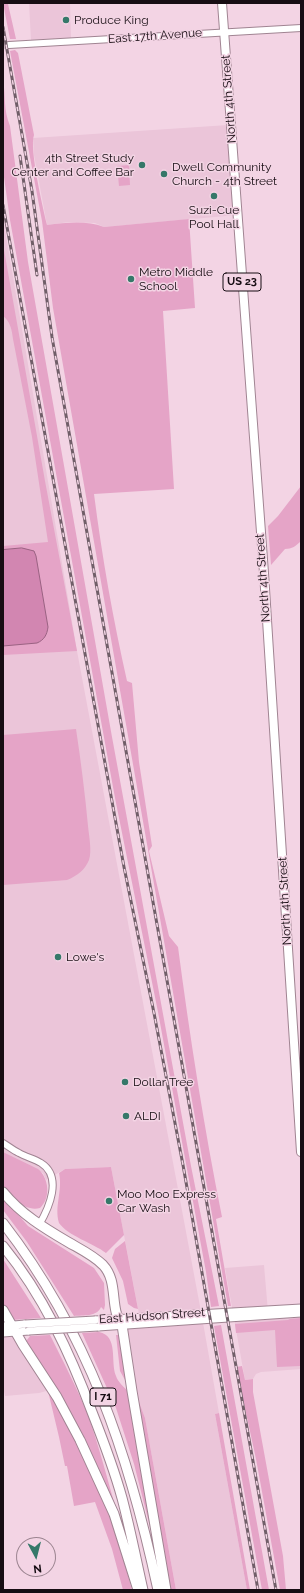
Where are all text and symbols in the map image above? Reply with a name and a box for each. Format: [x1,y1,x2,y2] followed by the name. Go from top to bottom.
[74,13,149,27] place label: Produce King
[61,15,71,25] marker: Produce King
[107,26,203,46] street label: East 17th Avenue
[219,54,239,144] street label: North 4th Street
[12,151,134,179] place label: 4th Street Study Center and Coffee Bar
[137,160,147,170] marker: 4th Street Study Center and Coffee Bar
[172,160,277,188] place label: Dwell Community Church - 4th Street
[159,169,169,179] marker: Dwell Community Church - 4th Street
[209,191,219,201] marker: Suzi-Cue Pool Hall
[189,203,239,231] place label: Suzi-Cue Pool Hall
[139,265,213,293] place label: Metro Middle School
[223,273,261,291] road number: US 23
[126,274,136,284] marker: Metro Middle School
[253,533,273,623] street label: North 4th Street
[275,856,295,946] street label: North 4th Street
[66,950,104,964] place label: Lowe's
[53,952,63,962] marker: Lowe's
[133,1075,193,1089] place label: Dollar Tree
[120,1077,130,1087] marker: Dollar Tree
[134,1109,161,1123] place label: ALDI
[121,1111,131,1121] marker: ALDI
[117,1187,216,1215] place label: Moo Moo Express Car Wash
[104,1196,114,1206] marker: Moo Moo Express Car Wash
[98,1305,206,1327] street label: East Hudson Street
[90,1388,116,1406] road number: I 71
[16,1537,56,1577] north arrow
[32,1561,42,1575] text: N

